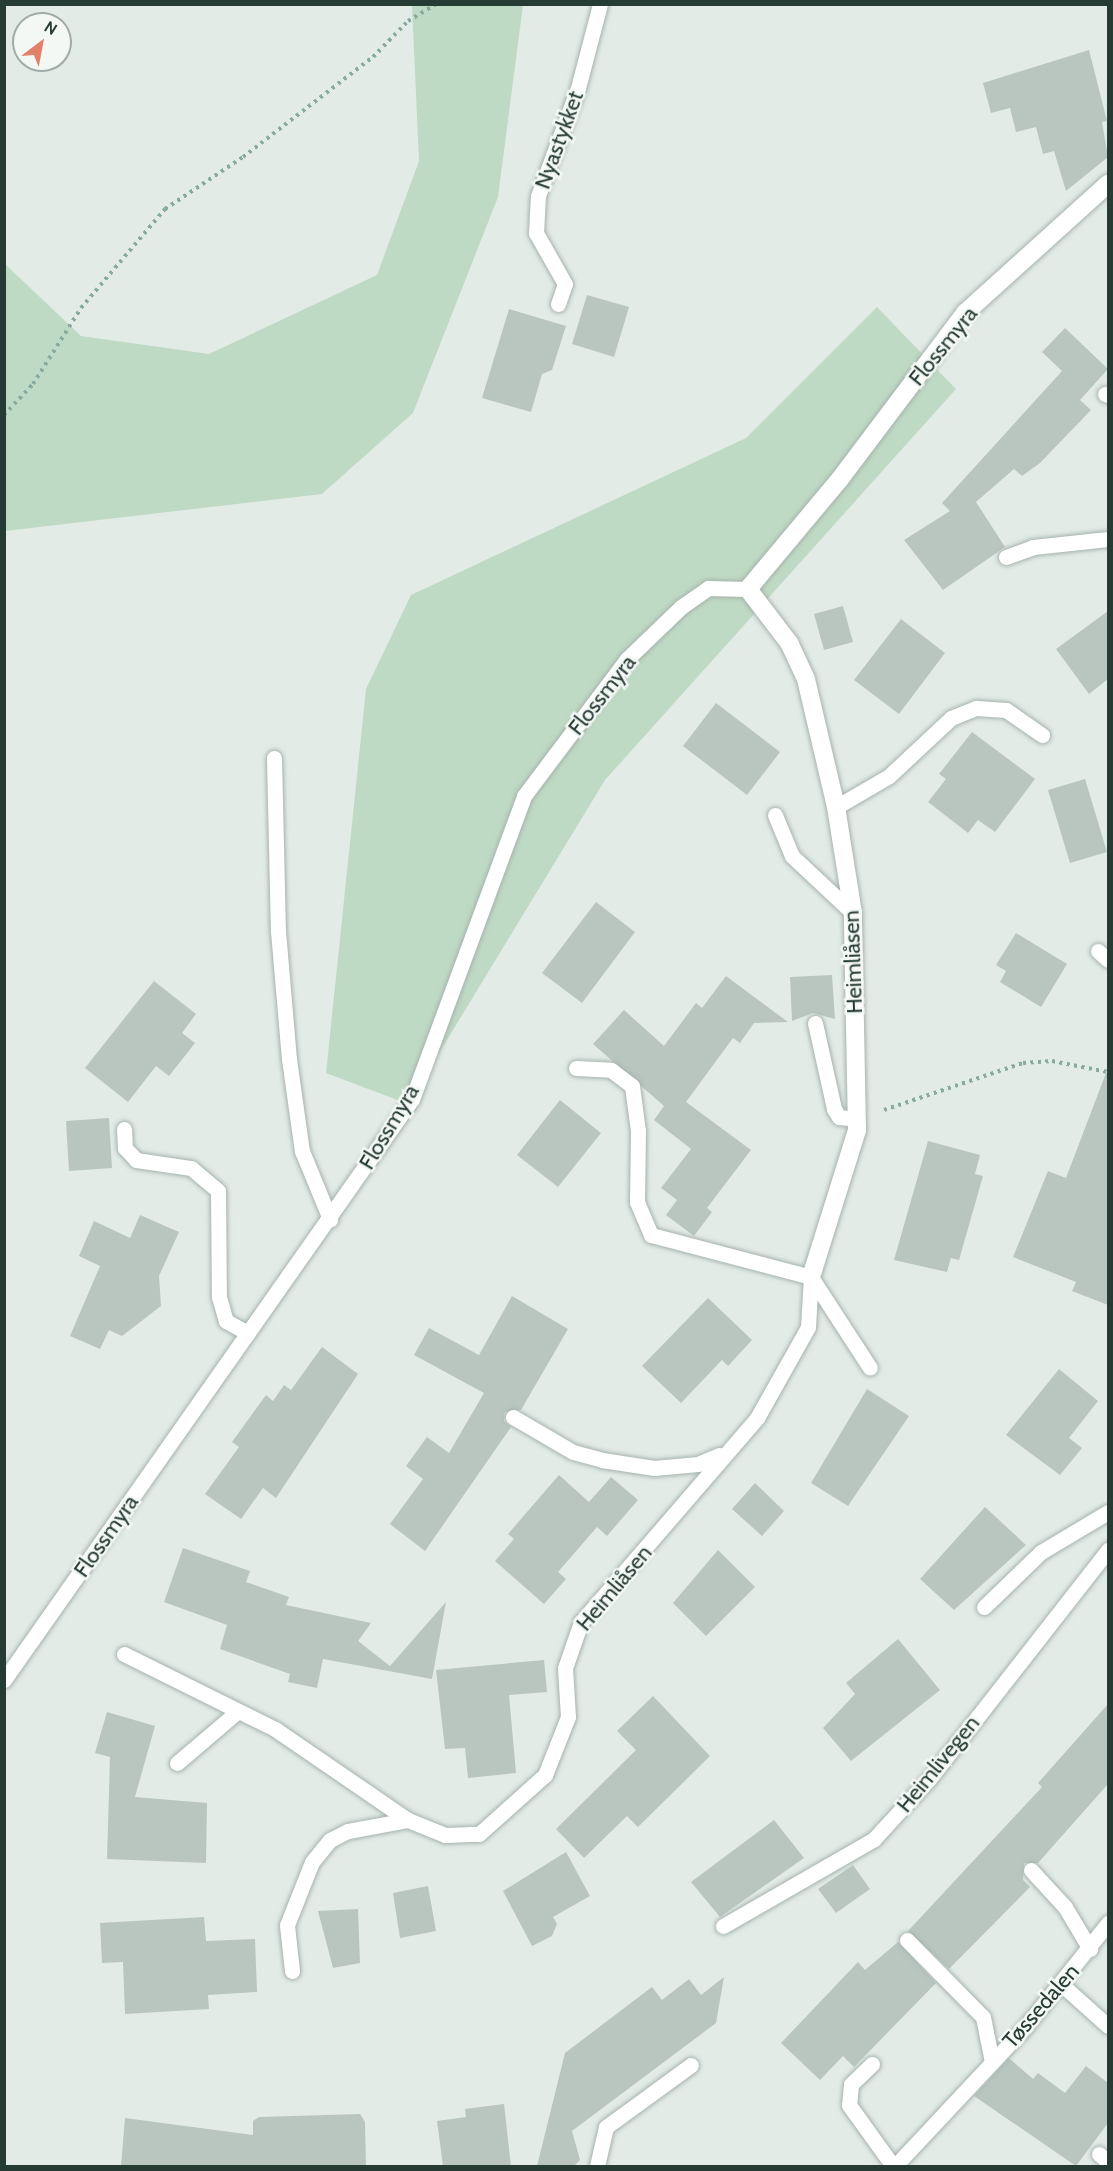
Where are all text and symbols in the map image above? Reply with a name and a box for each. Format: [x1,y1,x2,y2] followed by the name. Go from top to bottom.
[12,12,72,72] north arrow
[41,17,61,39] text: N
[529,87,589,193] street label: Nyastykket
[903,301,983,391] street label: Flossmyra
[563,650,641,740] street label: Flossmyra
[838,910,868,1014] street label: Heimliåsen
[353,1080,425,1174] street label: Flossmyra
[68,1490,144,1582] street label: Flossmyra
[571,1540,657,1636] street label: Heimliåsen
[891,1710,985,1818] street label: Heimlivegen
[997,1958,1085,2054] street label: Tøssedalen

